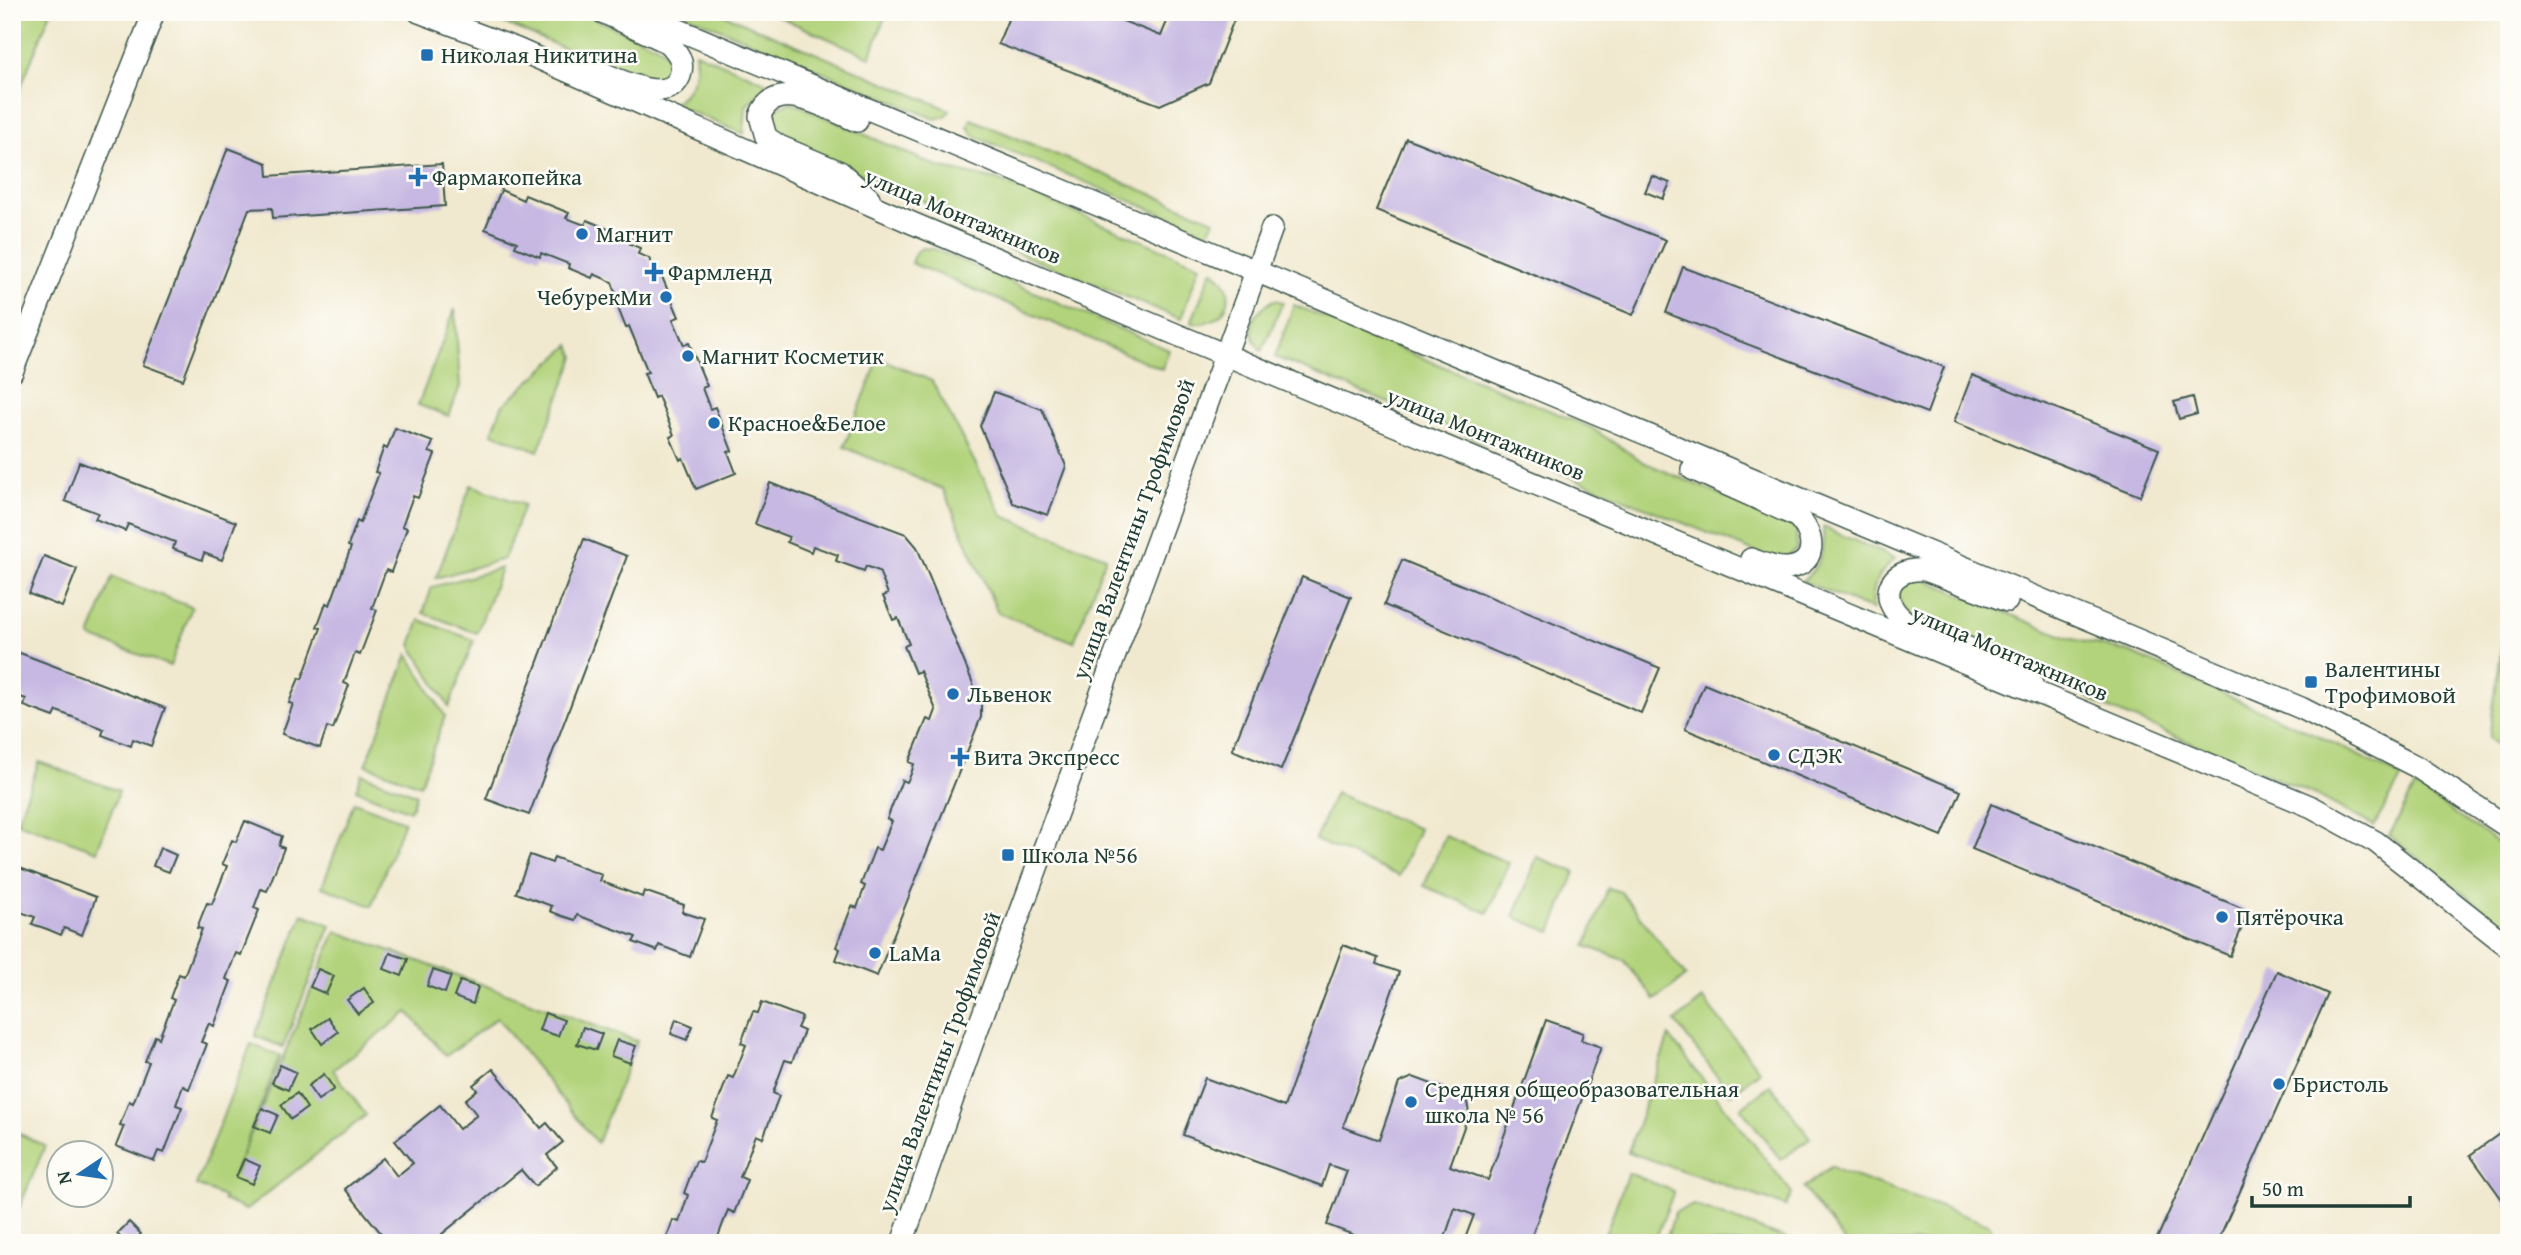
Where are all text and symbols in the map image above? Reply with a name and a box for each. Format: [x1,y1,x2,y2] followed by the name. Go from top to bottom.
[441,38,638,71] place label: Николая Никитина
[419,47,435,63] marker: Николая Никитина
[859,159,1067,272] street label: улица Монтажников
[432,160,582,193] place label: Фармакопейка
[410,169,426,185] marker: Фармакопейка
[596,217,673,250] place label: Магнит
[574,226,590,242] marker: Магнит
[668,255,773,288] place label: Фармленд
[646,264,662,280] marker: Фармленд
[537,280,652,313] place label: ЧебурекМи
[658,289,674,305] marker: ЧебурекМи
[702,339,884,372] place label: Магнит Косметик
[680,348,696,364] marker: Магнит Косметик
[1062,373,1203,685] street label: улица Валентины Трофимовой
[1381,378,1590,488] street label: улица Монтажников
[728,406,886,439] place label: Красное&Белое
[706,415,722,431] marker: Красное&Белое
[1906,596,2114,709] street label: улица Монтажников
[2325,652,2456,711] place label: Валентины Трофимовой
[2303,674,2319,690] marker: Валентины Трофимовой
[967,677,1052,710] place label: Львенок
[945,686,961,702] marker: Львенок
[1788,738,1842,771] place label: СДЭК
[974,740,1120,773] place label: Вита Экспресс
[1766,747,1782,763] marker: СДЭК
[952,749,968,765] marker: Вита Экспресс
[1022,838,1138,871] place label: Школа №56
[1000,847,1016,863] marker: Школа №56
[2236,900,2344,933] place label: Пятёрочка
[868,906,1009,1218] street label: улица Валентины Трофимовой
[2214,909,2230,925] marker: Пятёрочка
[889,936,941,969] place label: LaMa
[867,945,883,961] marker: LaMa
[2293,1067,2389,1100] place label: Бристоль
[1425,1072,1739,1131] place label: Средняя общеобразовательная школа № 56
[2271,1076,2287,1092] marker: Бристоль
[1403,1094,1419,1110] marker: Средняя общеобразовательная школа № 56
[46,1140,116,1210] north arrow
[2252,1164,2409,1208] scale bar
[48,1168,79,1187] text: N
[2262,1173,2304,1204] text: 50 m

